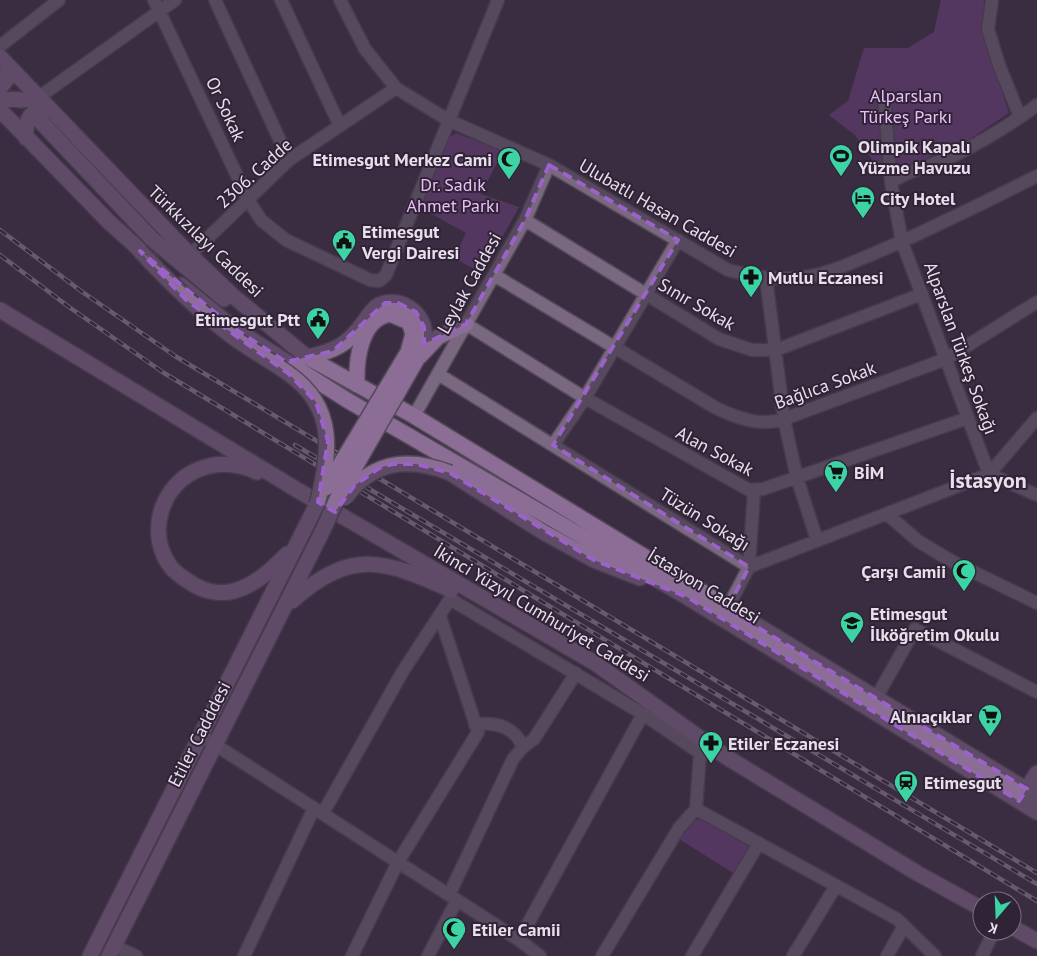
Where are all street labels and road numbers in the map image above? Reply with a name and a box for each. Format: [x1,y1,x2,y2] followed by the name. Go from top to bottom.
[201,73,251,145] street label: Or Sokak
[211,133,297,213] street label: 2306. Cadde
[575,153,741,263] street label: Ulubatlı Hasan Caddesi
[144,180,268,302] street label: Türkkızılayı Caddesi
[432,228,506,338] street label: Leylak Caddesi
[919,259,1003,437] street label: Alparslan Türkeş Sokağı
[654,273,740,335] street label: Sınır Sokak
[771,356,879,414] street label: Bağlıca Sokak
[672,421,758,481] street label: Alan Sokak
[656,482,754,556] street label: Tüzün Sokağı
[430,539,654,687] street label: İkinci Yüzyıl Cumhuriyet Caddesi
[643,543,765,629] street label: İstasyon Caddesi
[163,677,235,791] street label: Etiler Cadddesi

